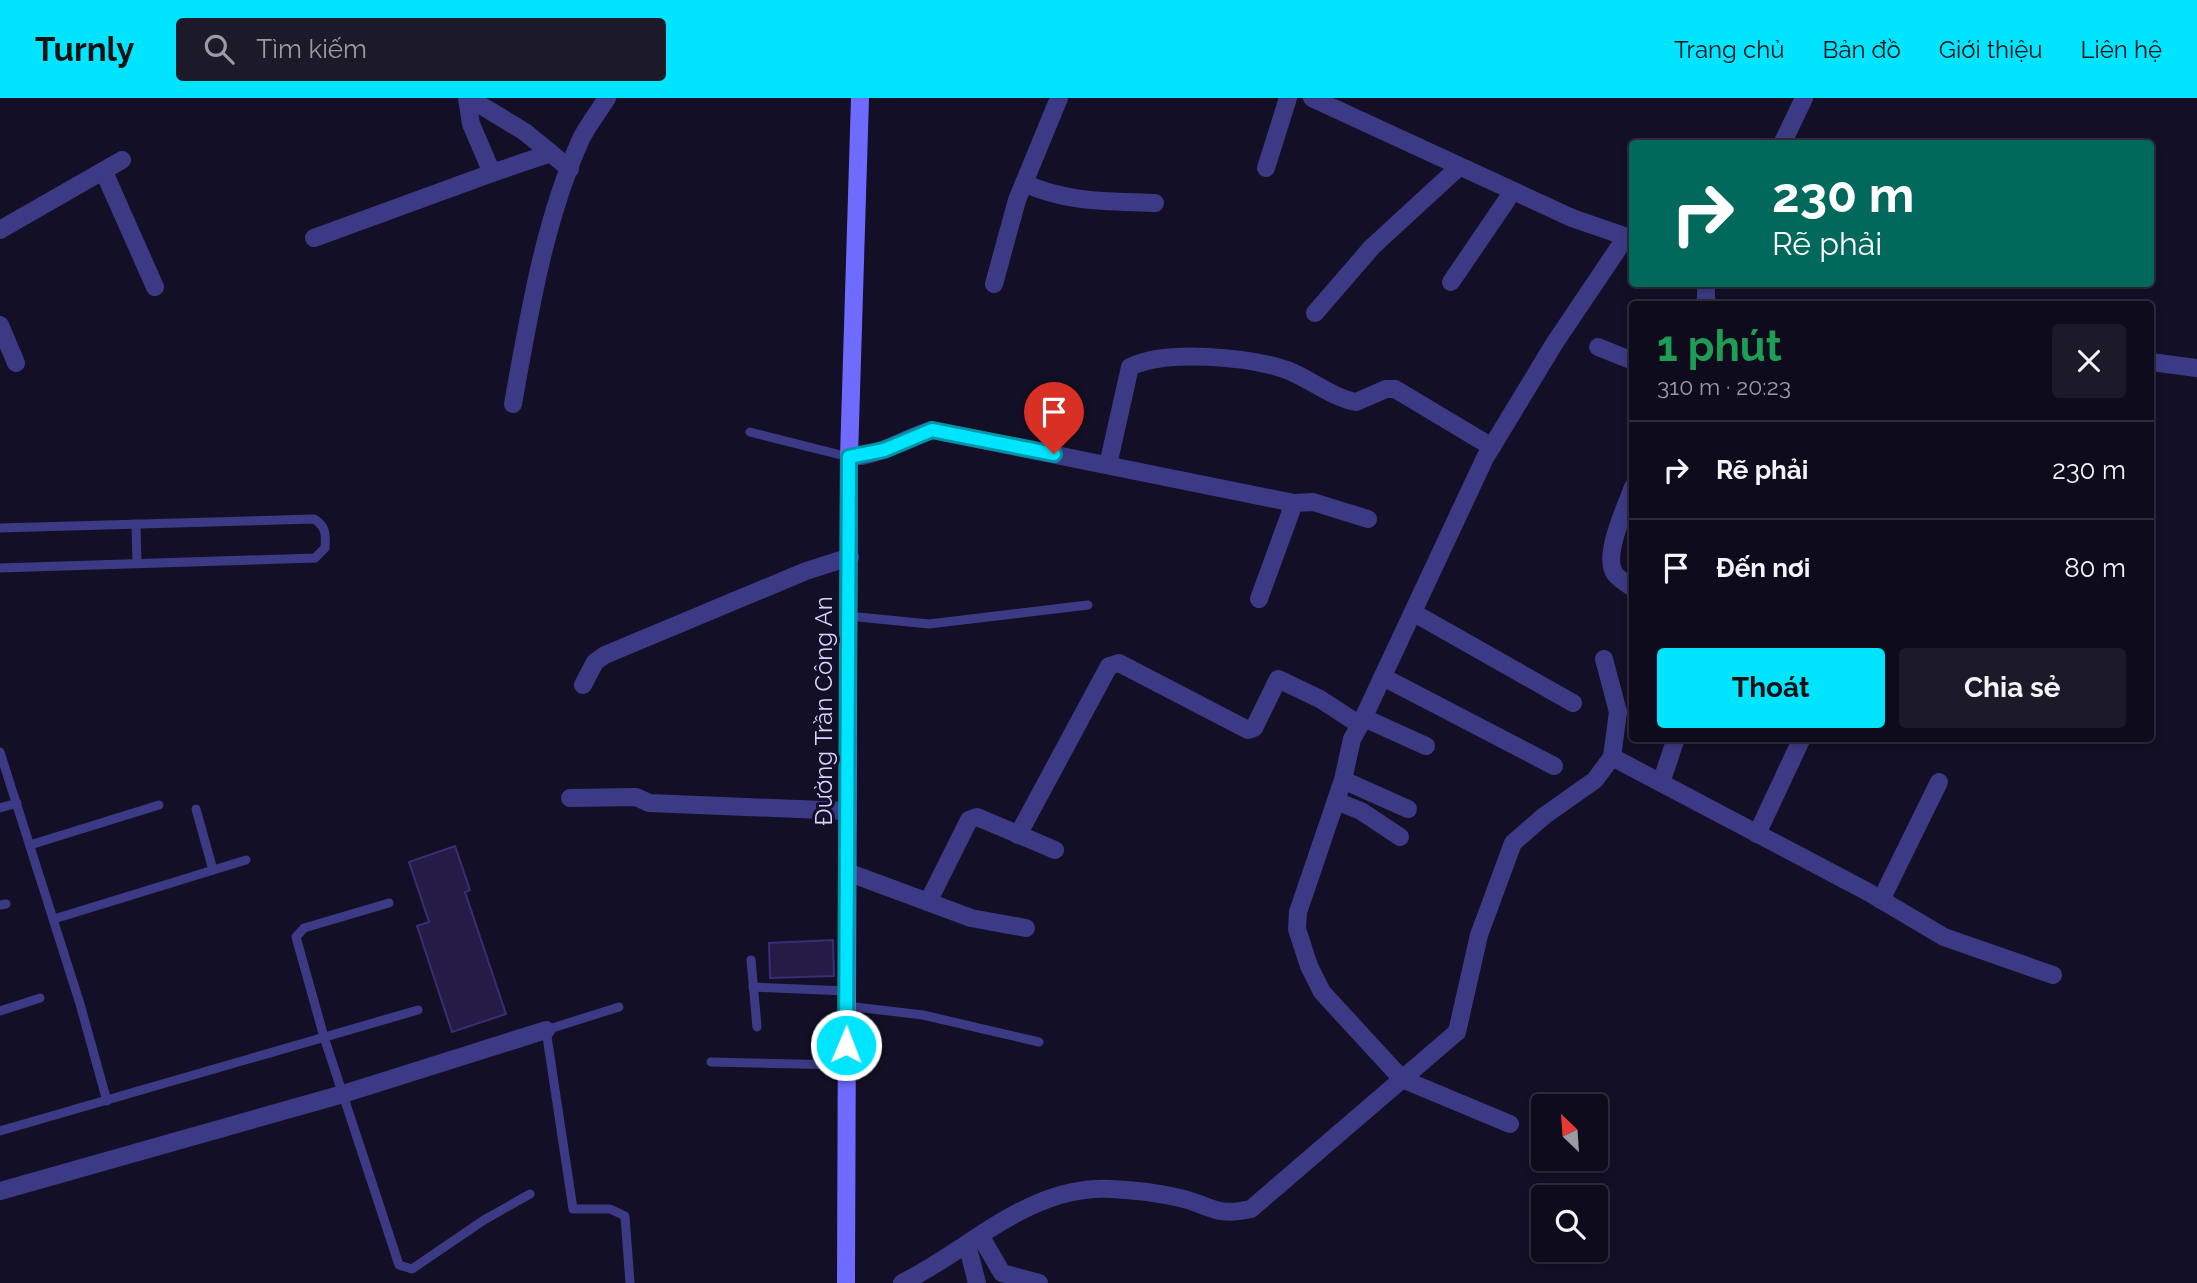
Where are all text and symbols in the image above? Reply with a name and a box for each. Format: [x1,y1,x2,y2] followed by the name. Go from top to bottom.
[176,18,666,81] search box
[35,30,134,69] text: Turnly
[200,30,238,68] icon: search
[256,34,367,64] text: Tìm kiếm
[1674,35,1784,64] text: Trang chủ
[1822,35,1901,64] text: Bản đồ
[1939,35,2042,64] text: Giới thiệu
[2080,35,2162,64] text: Liên hệ
[1772,166,1914,223] text: 230 m
[1657,168,1748,259] icon: right
[1772,225,1882,262] text: Rẽ phải
[1657,322,1782,371] text: 1 phút
[2052,324,2126,398] button: close
[1657,373,1791,400] text: 310 m · 20:23
[1024,382,1084,454] pin
[1035,393,1073,431] icon: arrive
[1657,451,1695,489] icon: right
[1716,455,1808,485] text: Rẽ phải
[2052,455,2126,485] text: 230 m
[1657,549,1695,587] icon: arrive
[1716,553,1810,583] text: Đến nơi
[2064,553,2126,583] text: 80 m
[809,596,838,826] street label: Đường Trần Công An
[1657,648,1885,728] button: Thoát
[1899,648,2126,728] button: Chia sẻ
[809,1008,883,1082] position arrow
[1531,1094,1608,1171] north arrow
[1531,1094,1608,1262] map controls
[1531,1185,1608,1262] button: search

